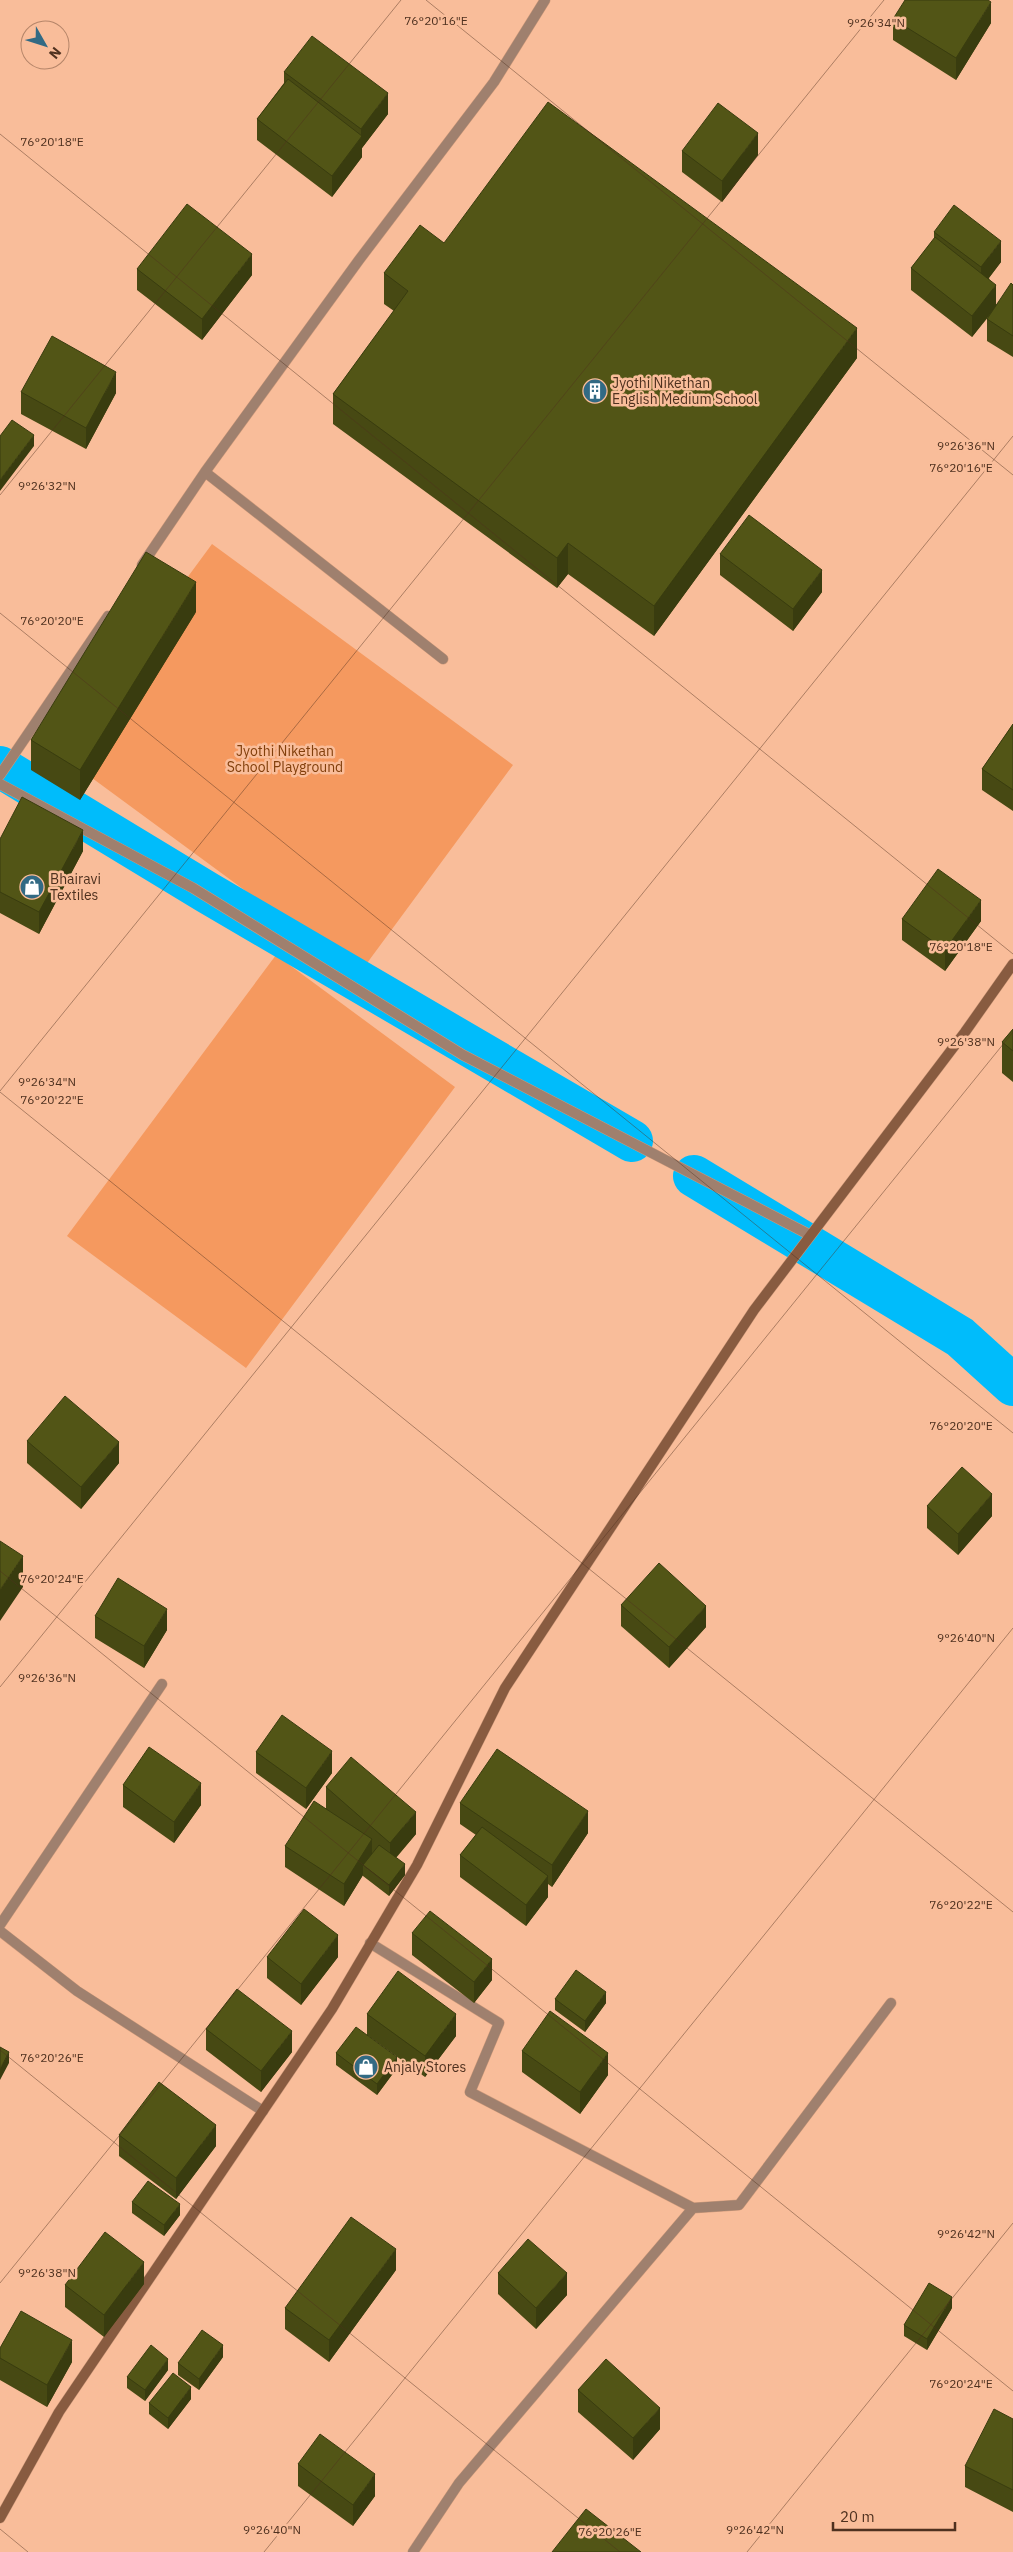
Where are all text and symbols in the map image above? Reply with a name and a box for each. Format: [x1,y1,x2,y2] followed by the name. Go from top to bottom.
[404,13,468,28] text: 76°20'16"E
[847,15,905,30] text: 9°26'34"N
[20,20,70,70] north arrow
[45,44,65,63] text: N
[20,134,84,149] text: 76°20'18"E
[612,374,758,408] place label: Jyothi Nikethan English Medium School
[582,378,608,404] building icon: Jyothi Nikethan English Medium School
[937,438,995,453] text: 9°26'36"N
[929,460,993,475] text: 76°20'16"E
[18,478,76,493] text: 9°26'32"N
[20,613,84,628] text: 76°20'20"E
[227,742,343,776] park label: Jyothi Nikethan School Playground
[50,870,101,904] place label: Bhairavi Textiles
[19,874,45,900] shop icon: Bhairavi Textiles
[929,939,993,954] text: 76°20'18"E
[937,1034,995,1049] text: 9°26'38"N
[18,1074,76,1089] text: 9°26'34"N
[20,1092,84,1107] text: 76°20'22"E
[929,1418,993,1433] text: 76°20'20"E
[20,1571,84,1586] text: 76°20'24"E
[937,1630,995,1645] text: 9°26'40"N
[18,1670,76,1685] text: 9°26'36"N
[929,1897,993,1912] text: 76°20'22"E
[20,2050,84,2065] text: 76°20'26"E
[353,2054,379,2080] shop icon: Anjaly Stores
[384,2058,466,2076] place label: Anjaly Stores
[937,2226,995,2241] text: 9°26'42"N
[18,2265,76,2280] text: 9°26'38"N
[929,2376,993,2391] text: 76°20'24"E
[833,2500,956,2532] scale bar
[840,2507,875,2526] text: 20 m
[243,2522,301,2537] text: 9°26'40"N
[726,2522,784,2537] text: 9°26'42"N
[578,2524,642,2539] text: 76°20'26"E

